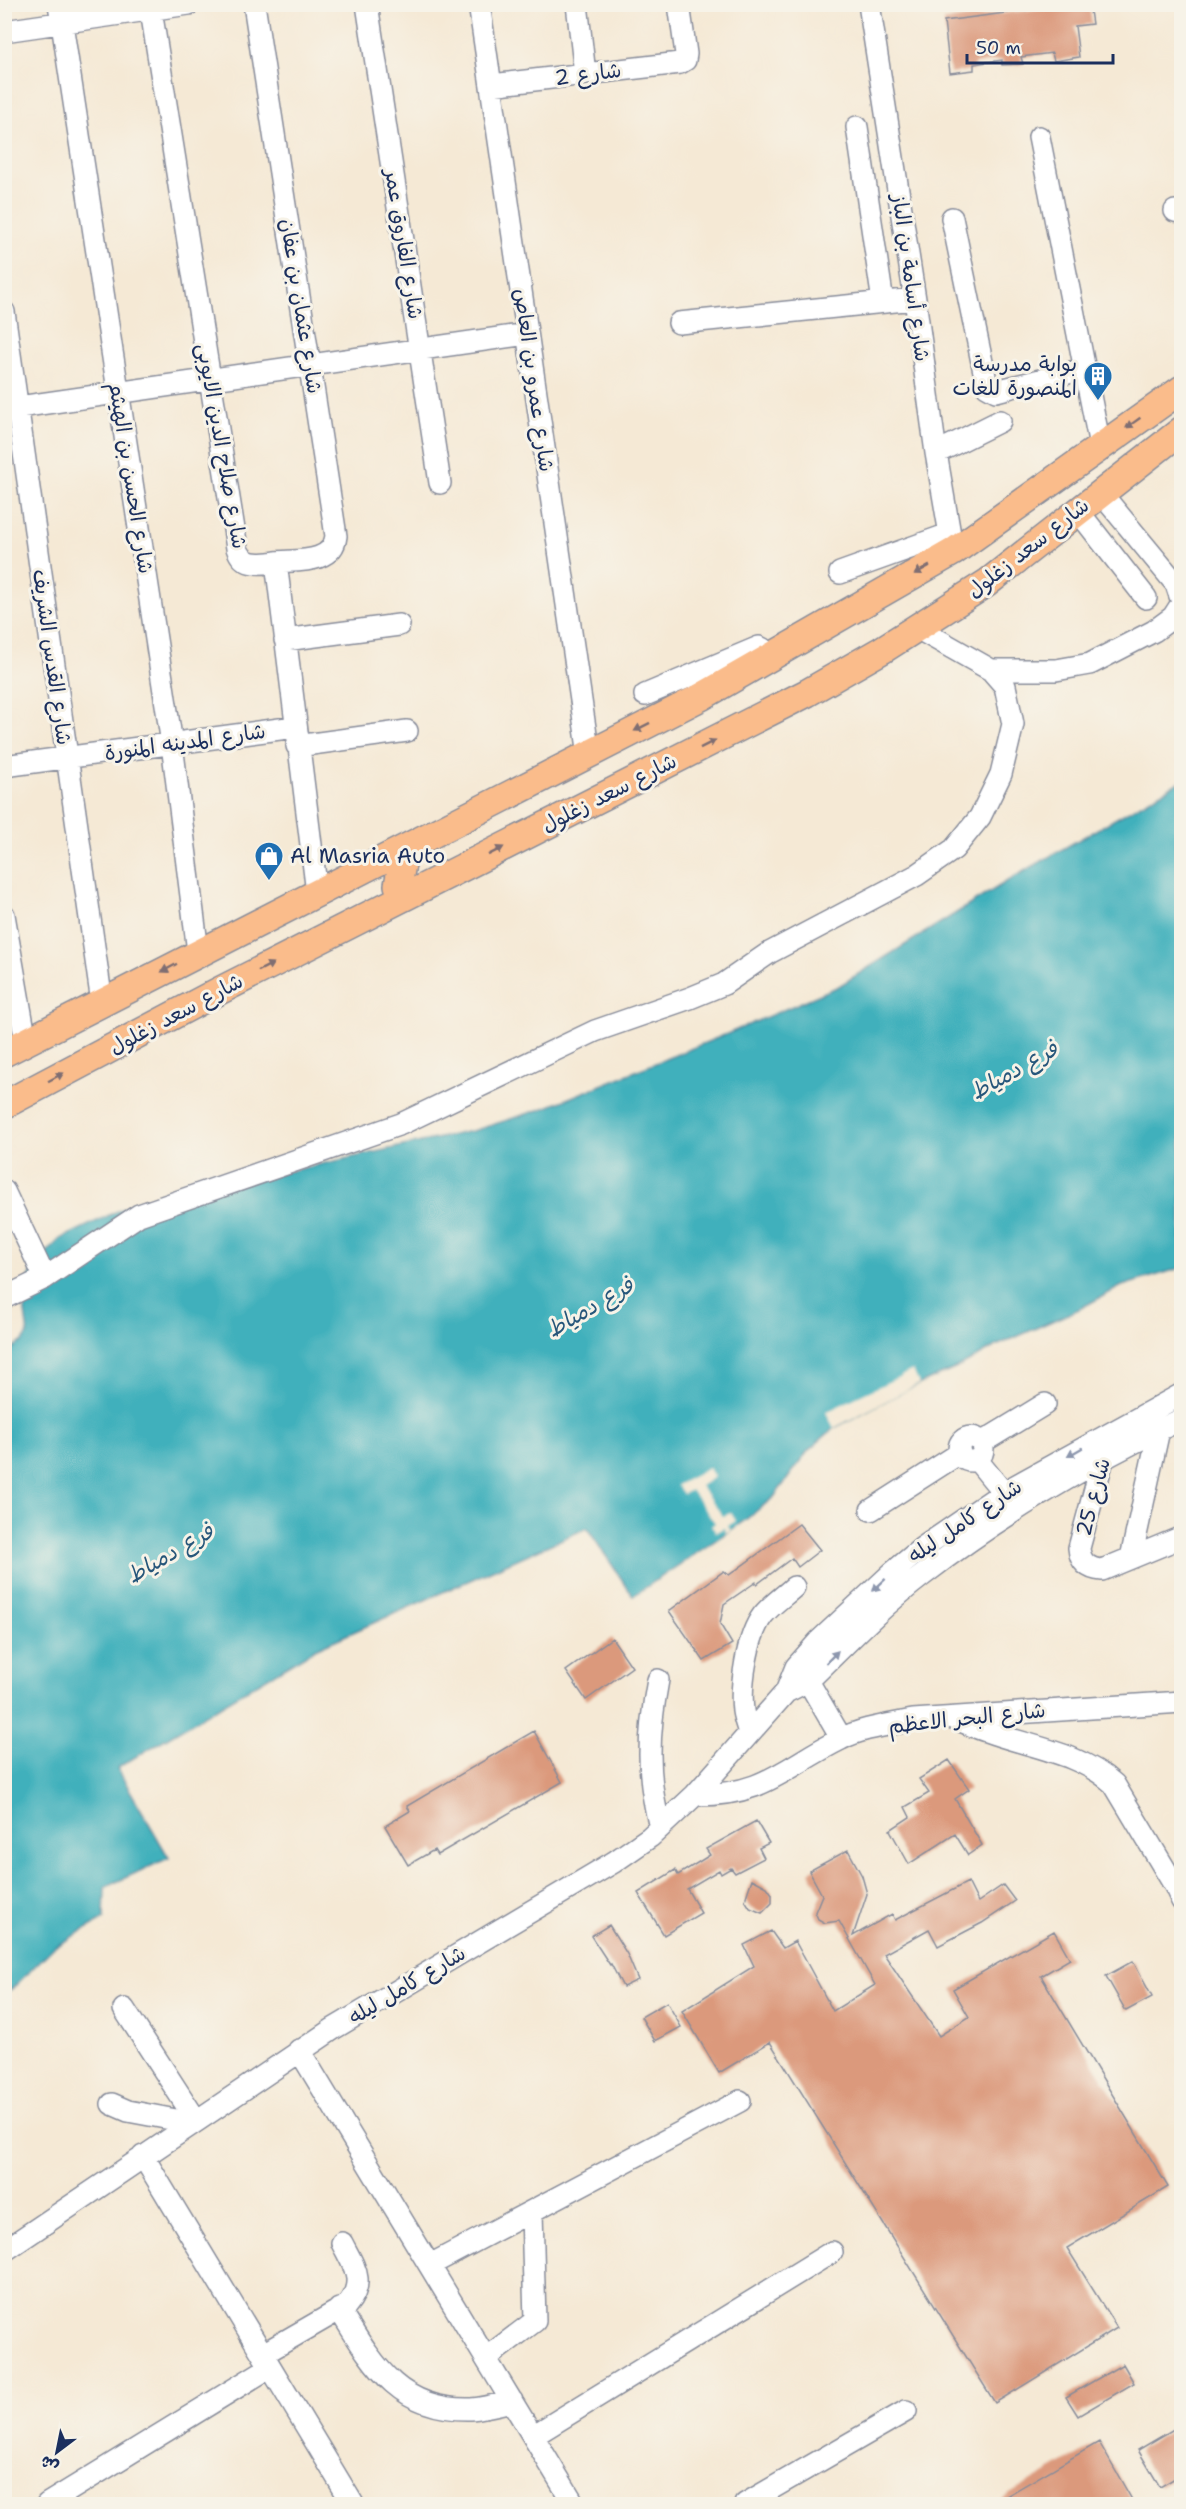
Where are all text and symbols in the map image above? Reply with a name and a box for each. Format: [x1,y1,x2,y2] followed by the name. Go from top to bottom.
[967,27,1112,65] scale bar
[976,36,1021,60] text: 50 m
[553,56,623,93] street label: شارع 2
[377,165,430,321] street label: شارع الفاروق عمر
[884,191,937,364] street label: شارع أسامة بن الباز
[272,216,329,396] street label: شارع عثمان بن عفان
[506,286,561,474] street label: شارع عمرو بن العاص
[189,341,254,551] street label: شارع صلاح الدين الايوبى
[952,350,1077,402] place label: بوابة مدرسة المنصورة للغات
[1082,360,1114,402] building icon: بوابة مدرسة المنصورة للغات
[100,380,160,576] street label: شارع الحسن بن الهيثم
[1126,417,1142,429] one-way arrow
[961,491,1096,605] street label: شارع سعد زغلول
[913,565,930,575] one-way arrow
[25,567,78,747] street label: شارع القدس الشريف
[103,717,268,768] street label: شارع المدينه المنورة
[634,723,651,732] one-way arrow
[699,739,716,749] one-way arrow
[537,747,682,840] street label: شارع سعد زغلول
[253,840,285,882] shop icon: Al Masria Auto
[290,842,445,870] place label: Al Masria Auto
[488,846,505,855] one-way arrow
[160,963,177,973] one-way arrow
[257,963,275,973] one-way arrow
[104,967,248,1062] street label: شارع سعد زغلول
[965,1034,1064,1107] water label: فرع دمياط
[47,1073,65,1083] one-way arrow
[541,1270,640,1344] water label: فرع دمياط
[1066,1447,1083,1457] one-way arrow
[1069,1455,1118,1539] street label: شارع 25
[903,1473,1028,1570] street label: شارع كامل ليله
[121,1516,220,1590] water label: فرع دمياط
[872,1578,887,1591] one-way arrow
[825,1651,839,1665] one-way arrow
[887,1696,1047,1742] street label: شارع البحر الاعظم
[343,1939,471,2032] street label: شارع كامل ليله
[27,2422,87,2482] north arrow
[36,2451,62,2478] text: ش

